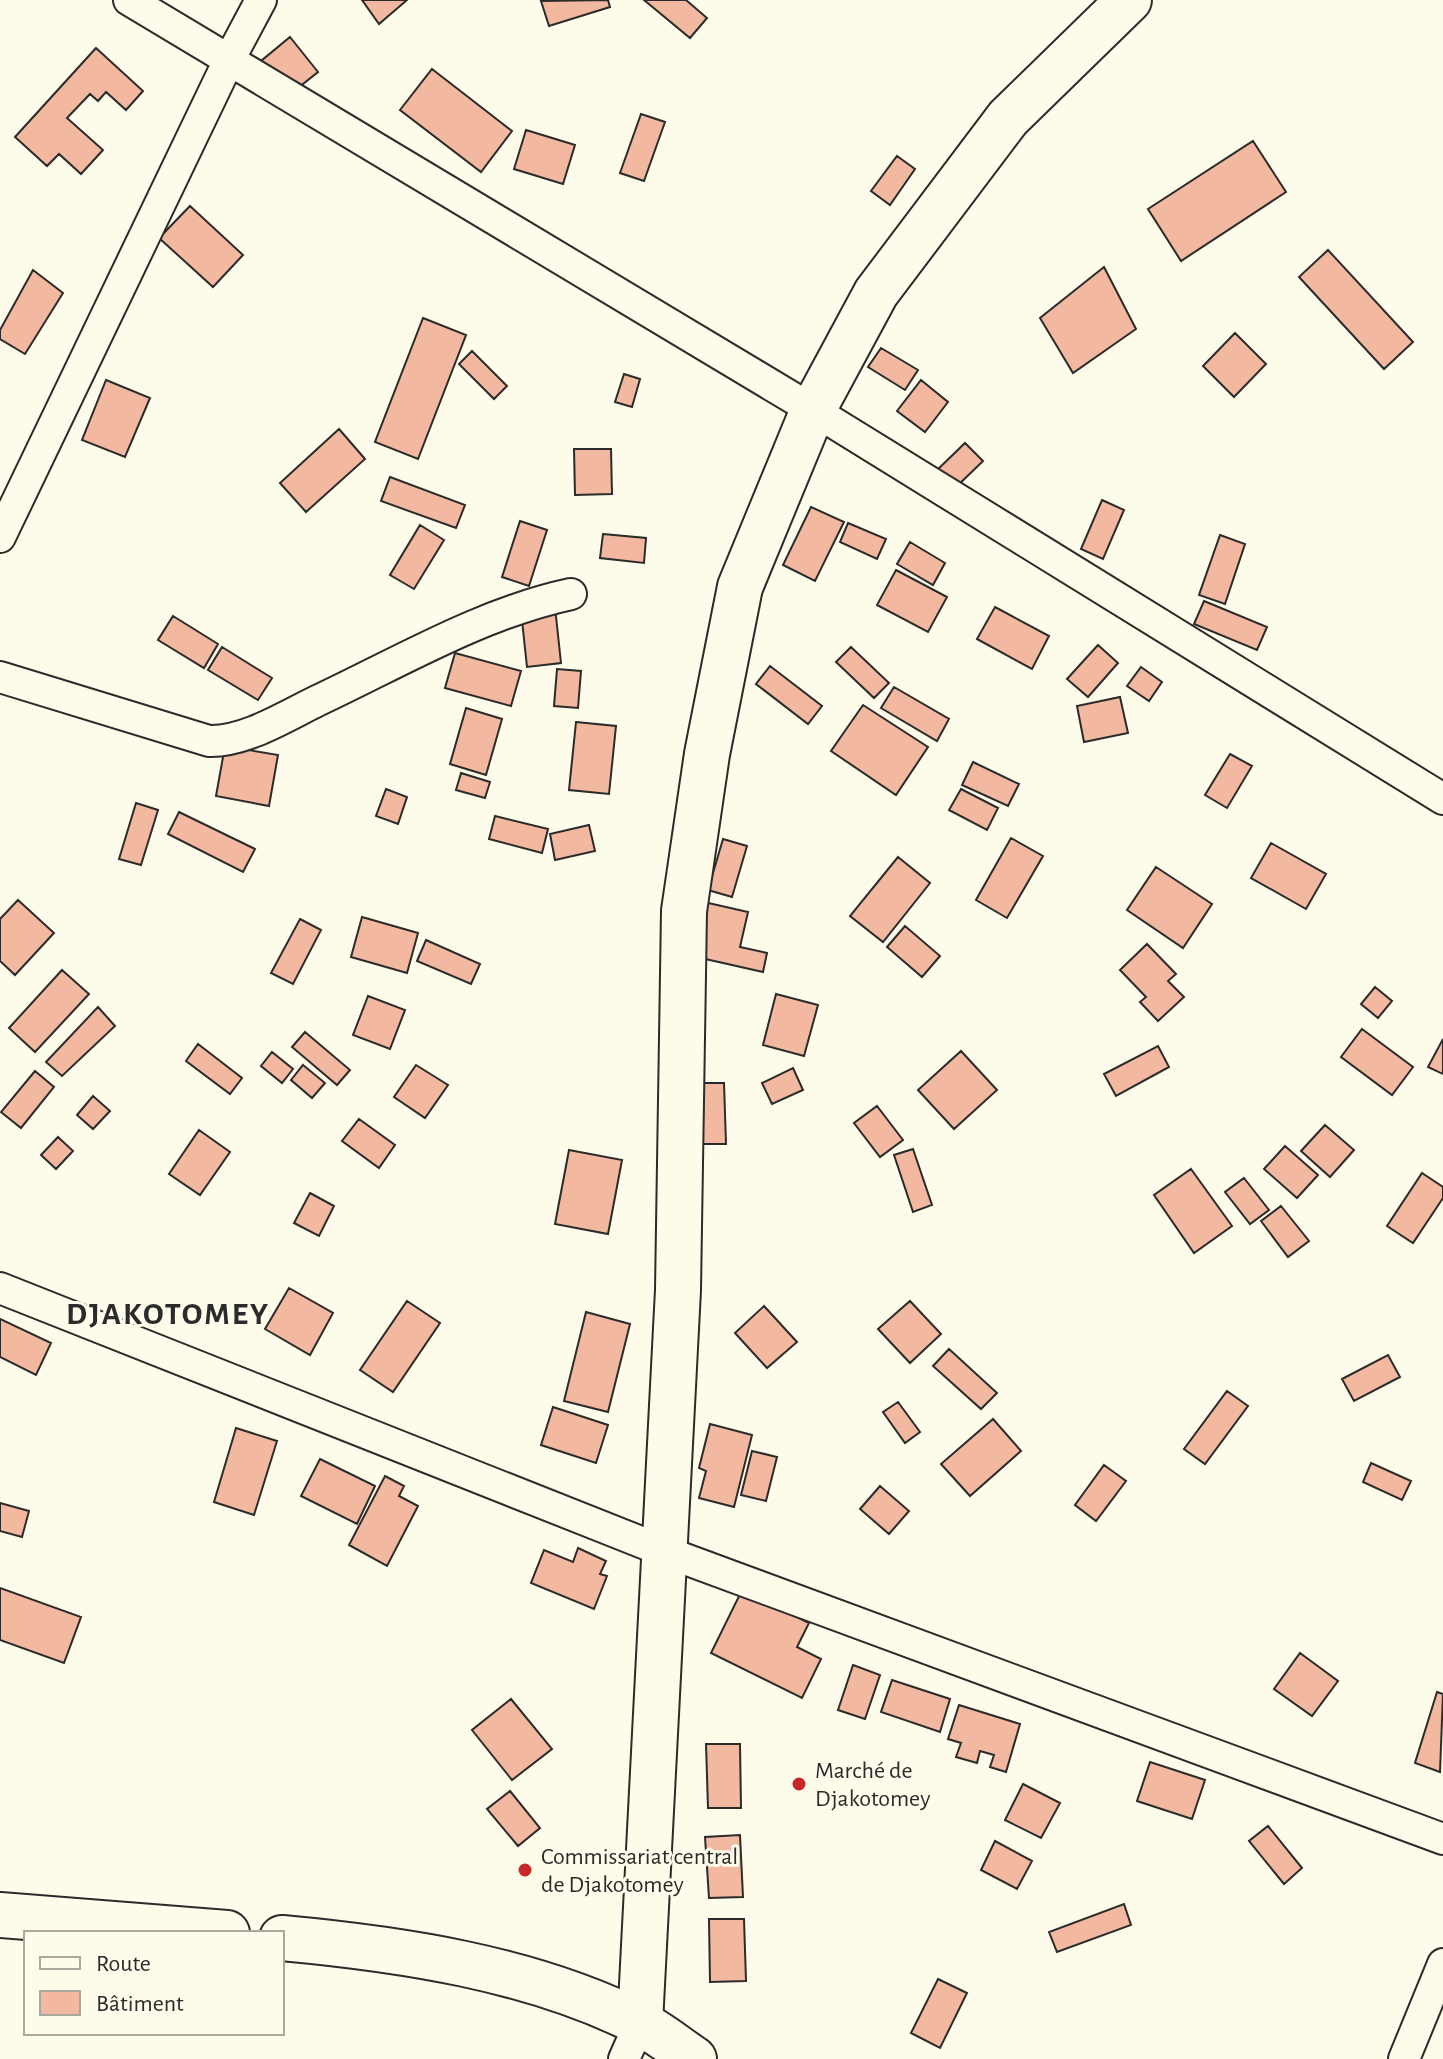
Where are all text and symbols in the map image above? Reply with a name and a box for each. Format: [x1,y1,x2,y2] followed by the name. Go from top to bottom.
[66,1298,270,1330] district label: DJAKOTOMEY
[815,1759,930,1811] place label: Marché de Djakotomey
[790,1775,808,1793] marker: Marché de Djakotomey
[541,1845,738,1897] place label: Commissariat central de Djakotomey
[516,1861,534,1879] marker: Commissariat central de Djakotomey
[24,1931,284,2035] legend
[96,1952,151,1976] text: Route
[96,1992,184,2016] text: Bâtiment

